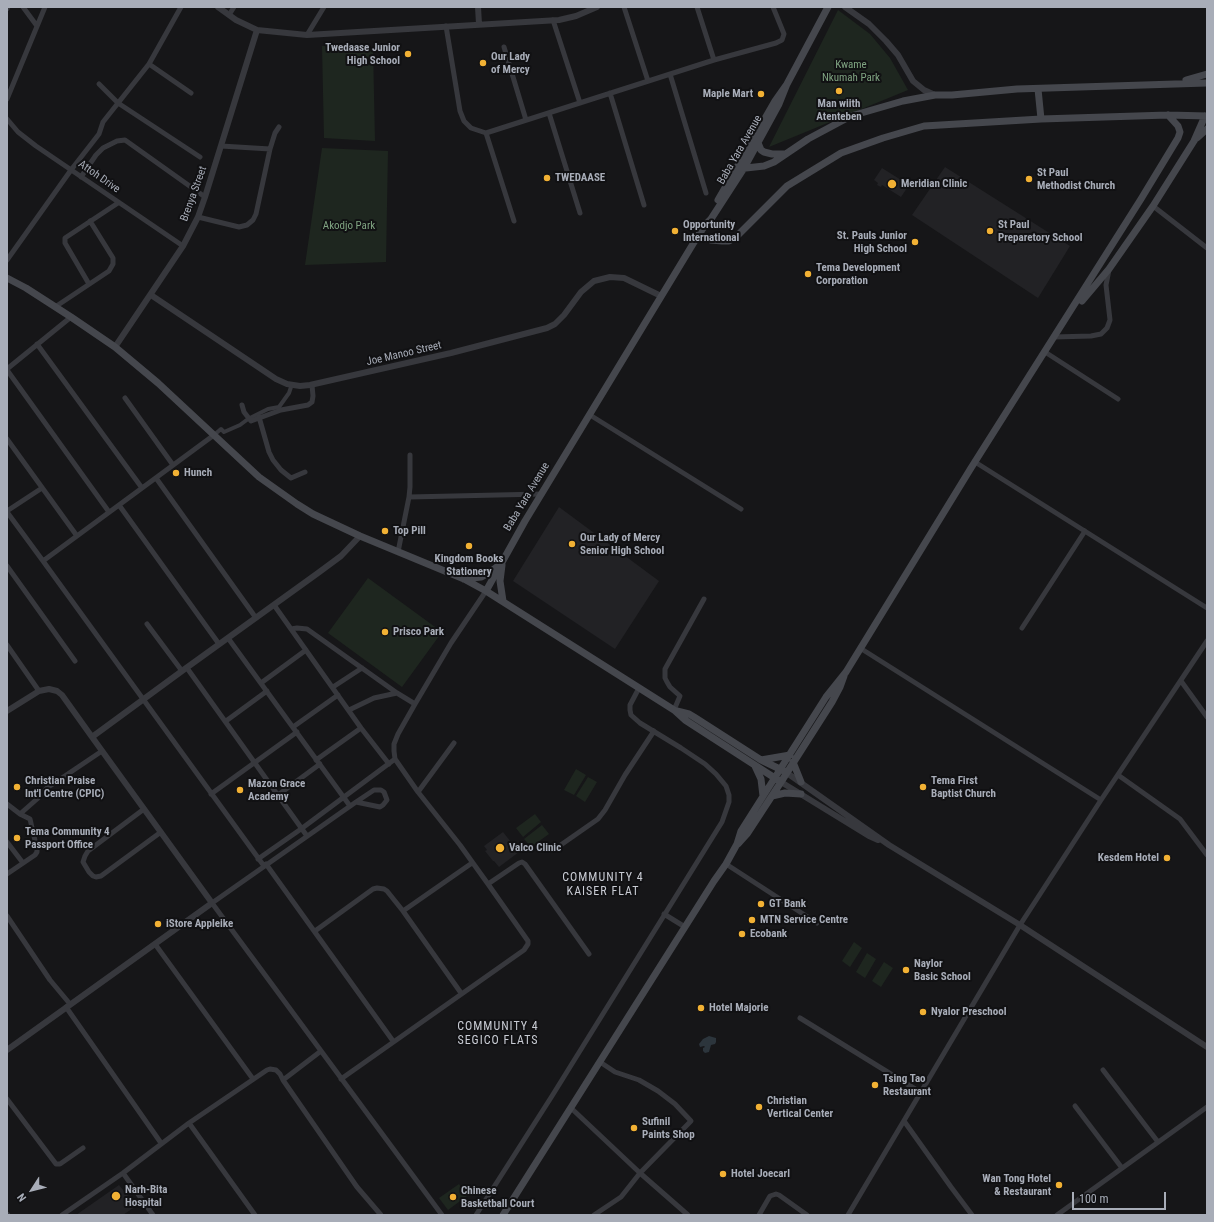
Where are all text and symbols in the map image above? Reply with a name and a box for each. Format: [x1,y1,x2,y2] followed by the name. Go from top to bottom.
[325,41,400,67] place label: Twedaase Junior High School
[403,49,413,59] marker: Twedaase Junior High School
[491,50,530,76] place label: Our Lady of Mercy
[478,58,488,68] marker: Our Lady of Mercy
[822,58,880,84] park label: Kwame Nkumah Park
[834,86,844,96] marker: Man wiith Atenteben
[703,87,753,101] place label: Maple Mart
[756,89,766,99] marker: Maple Mart
[816,97,862,123] place label: Man wiith Atenteben
[715,113,765,187] street label: Baba Yara Avenue
[76,158,122,196] street label: Attoh Drive
[178,165,210,223] street label: Brenya Street
[1037,166,1115,192] place label: St Paul Methodist Church
[555,171,605,185] place label: TWEDAASE
[542,173,552,183] marker: TWEDAASE
[1024,174,1034,184] marker: St Paul Methodist Church
[901,177,967,191] place label: Meridian Clinic
[886,178,898,190] marker: Meridian Clinic
[683,218,739,244] place label: Opportunity International
[998,218,1082,244] place label: St Paul Preparetory School
[323,219,375,233] park label: Akodjo Park
[670,226,680,236] marker: Opportunity International
[985,226,995,236] marker: St Paul Preparetory School
[837,229,907,255] place label: St. Pauls Junior High School
[910,237,920,247] marker: St. Pauls Junior High School
[816,261,900,287] place label: Tema Development Corporation
[803,269,813,279] marker: Tema Development Corporation
[365,339,443,369] street label: Joe Manoo Street
[501,460,553,534] street label: Baba Yara Avenue
[184,466,212,480] place label: Hunch
[171,468,181,478] marker: Hunch
[393,524,426,538] place label: Top Pill
[380,526,390,536] marker: Top Pill
[580,531,664,557] place label: Our Lady of Mercy Senior High School
[567,539,577,549] marker: Our Lady of Mercy Senior High School
[464,541,474,551] marker: Kingdom Books Stationery
[435,552,503,578] place label: Kingdom Books Stationery
[393,625,444,639] place label: Prisco Park
[380,627,390,637] marker: Prisco Park
[25,774,104,800] place label: Christian Praise Int'l Centre (CPIC)
[931,774,996,800] place label: Tema First Baptist Church
[248,777,305,803] place label: Mazon Grace Academy
[12,782,22,792] marker: Christian Praise Int'l Centre (CPIC)
[918,782,928,792] marker: Tema First Baptist Church
[235,785,245,795] marker: Mazon Grace Academy
[25,825,110,851] place label: Tema Community 4 Passport Office
[12,833,22,843] marker: Tema Community 4 Passport Office
[509,841,561,855] place label: Valco Clinic
[494,842,506,854] marker: Valco Clinic
[1098,851,1159,865] place label: Kesdem Hotel
[1162,853,1172,863] marker: Kesdem Hotel
[562,871,644,899] district label: COMMUNITY 4 KAISER FLAT
[769,897,806,911] place label: GT Bank
[756,899,766,909] marker: GT Bank
[760,913,848,927] place label: MTN Service Centre
[747,915,757,925] marker: MTN Service Centre
[166,917,233,931] place label: iStore Appleike
[153,919,163,929] marker: iStore Appleike
[750,927,787,941] place label: Ecobank
[737,929,747,939] marker: Ecobank
[914,957,971,983] place label: Naylor Basic School
[901,965,911,975] marker: Naylor Basic School
[709,1001,769,1015] place label: Hotel Majorie
[696,1003,706,1013] marker: Hotel Majorie
[931,1005,1006,1019] place label: Nyalor Preschool
[918,1007,928,1017] marker: Nyalor Preschool
[457,1020,539,1048] district label: COMMUNITY 4 SEGICO FLATS
[883,1072,931,1098] place label: Tsing Tao Restaurant
[870,1080,880,1090] marker: Tsing Tao Restaurant
[767,1094,833,1120] place label: Christian Vertical Center
[754,1102,764,1112] marker: Christian Vertical Center
[642,1115,695,1141] place label: Sufinil Paints Shop
[629,1123,639,1133] marker: Sufinil Paints Shop
[731,1167,790,1181] place label: Hotel Joecarl
[718,1169,728,1179] marker: Hotel Joecarl
[12,1170,52,1210] north arrow
[982,1172,1051,1198] place label: Wan Tong Hotel & Restaurant
[1054,1180,1064,1190] marker: Wan Tong Hotel & Restaurant
[125,1183,167,1209] place label: Narh-Bita Hospital
[461,1184,534,1210] place label: Chinese Basketball Court
[1074,1184,1168,1210] scale bar
[110,1190,122,1202] marker: Narh-Bita Hospital
[15,1191,29,1204] text: N
[448,1192,458,1202] marker: Chinese Basketball Court
[1079,1192,1109,1206] text: 100 m

